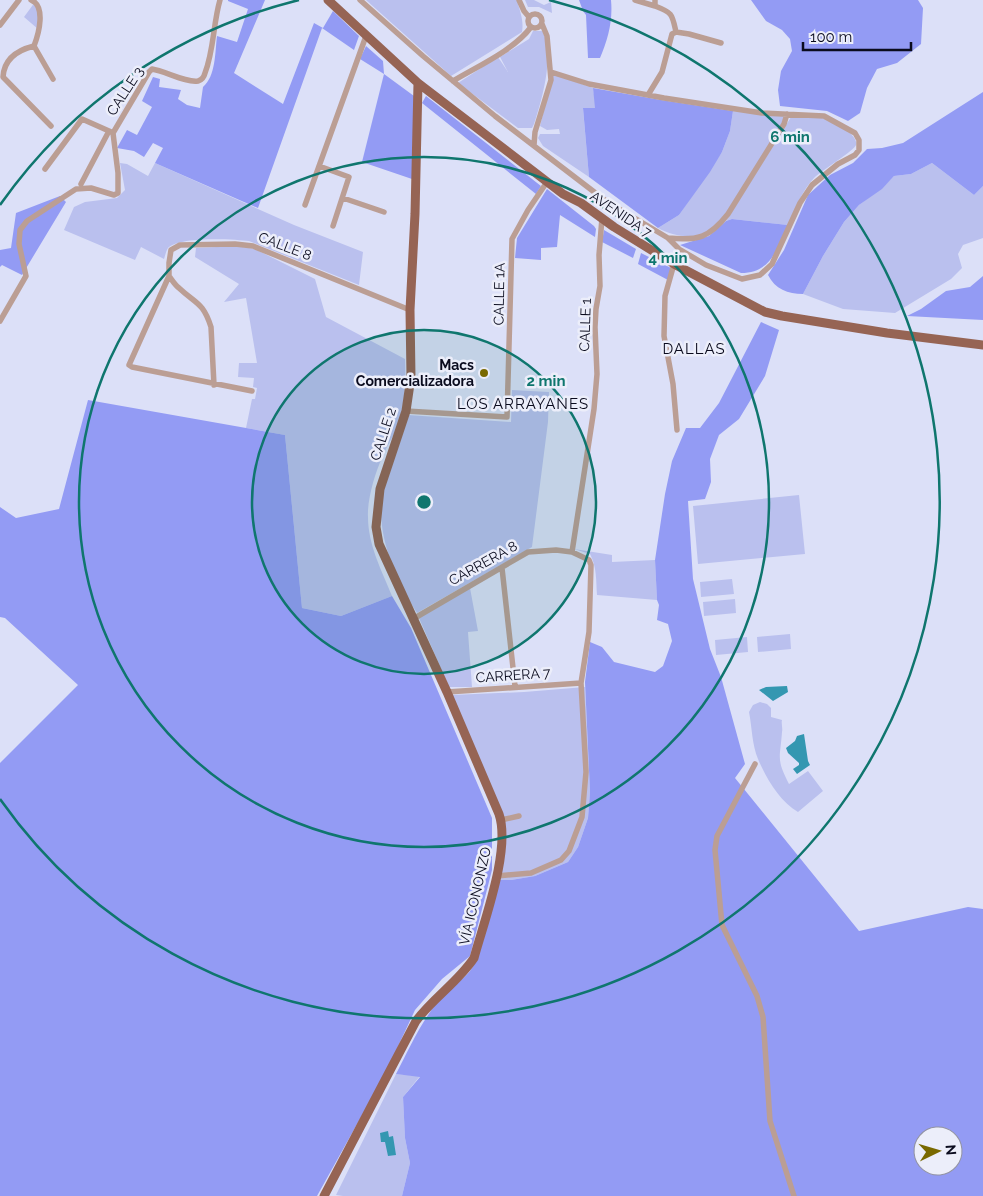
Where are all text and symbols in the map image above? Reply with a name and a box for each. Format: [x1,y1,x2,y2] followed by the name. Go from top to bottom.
[803,20,910,52] scale bar
[810,28,852,46] text: 100 m
[103,64,147,118] street label: CALLE 3
[770,128,810,146] text: 6 min
[587,188,655,241] street label: AVENIDA 7
[256,229,314,263] street label: CALLE 8
[648,249,688,267] text: 4 min
[490,262,508,326] street label: CALLE 1A
[576,298,594,352] street label: CALLE 1
[662,340,726,358] district label: DALLAS
[356,357,474,389] place label: Macs Comercializadora
[478,367,490,379] marker: Macs Comercializadora
[527,372,565,390] text: 2 min
[457,395,589,413] district label: LOS ARRAYANES
[367,406,399,462] street label: CALLE 2
[415,493,433,511] centre of rings
[446,538,520,588] street label: CARRERA 8
[475,664,551,686] street label: CARRERA 7
[455,845,494,947] street label: VÍA ICONONZO
[913,1126,963,1176] north arrow
[943,1144,959,1156] text: N

